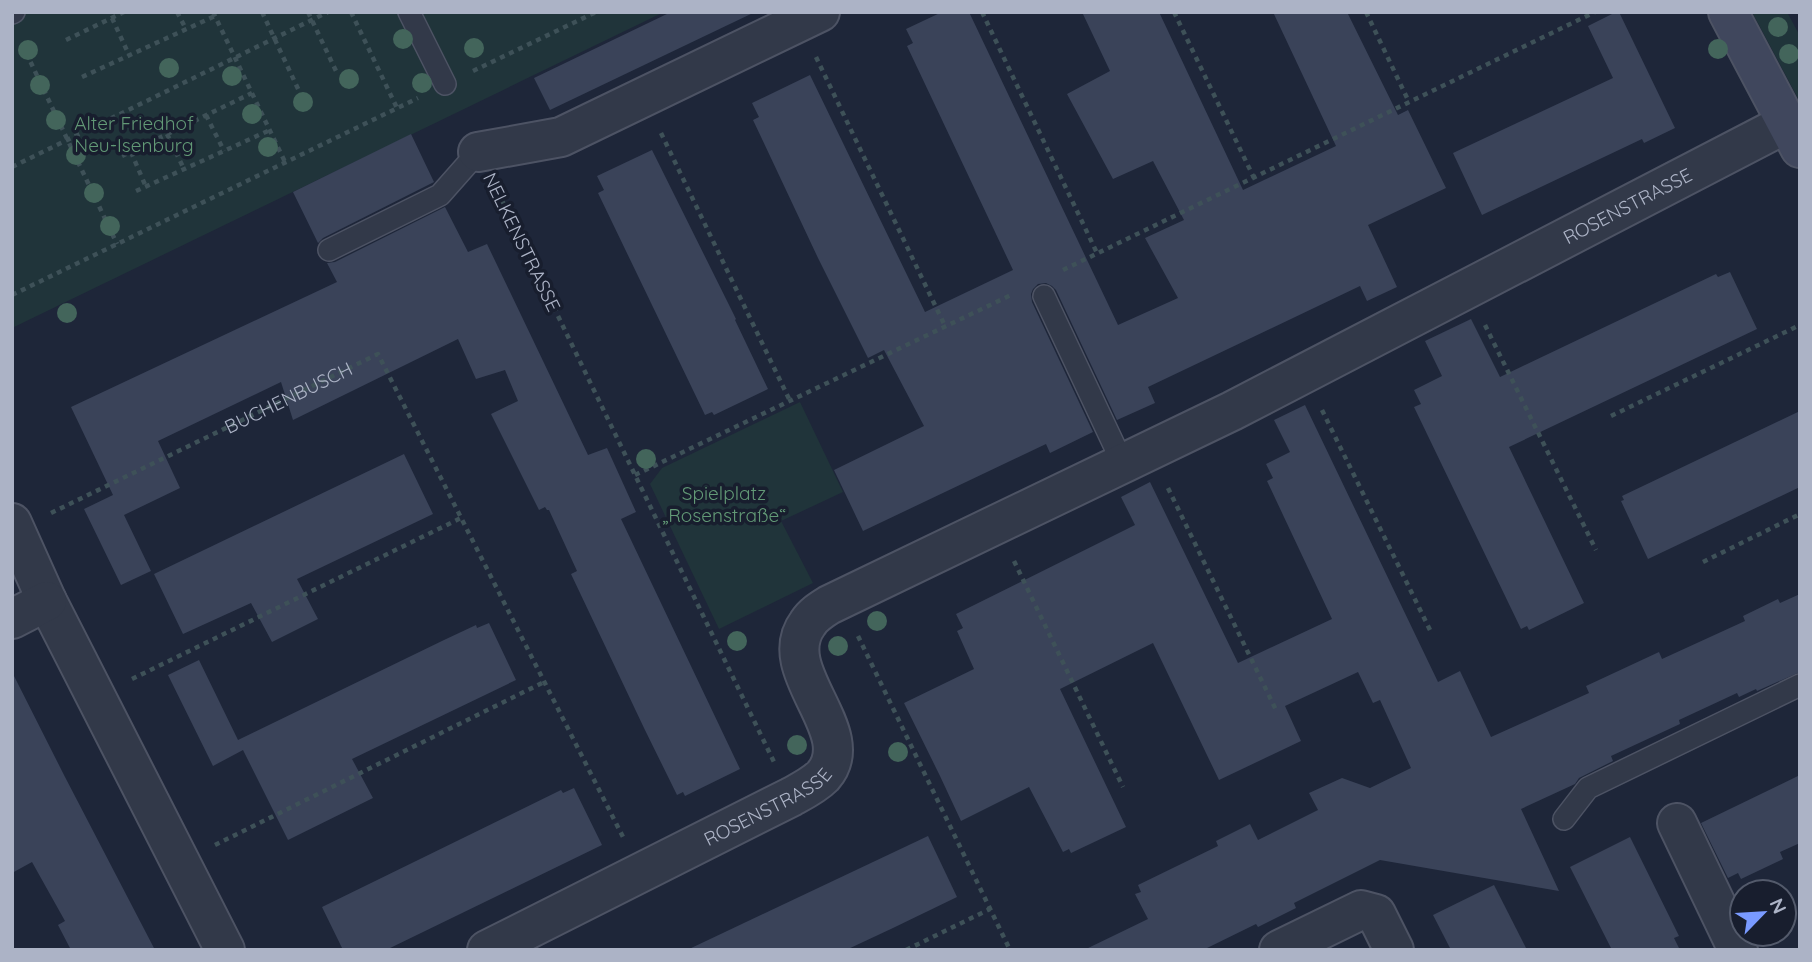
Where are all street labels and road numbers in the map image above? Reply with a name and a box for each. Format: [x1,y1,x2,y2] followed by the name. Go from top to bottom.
[1559,163,1696,249] street label: ROSENSTRASSE
[478,169,566,315] street label: NELKENSTRASSE
[221,356,356,439] street label: BUCHENBUSCH
[700,763,837,851] street label: ROSENSTRASSE

